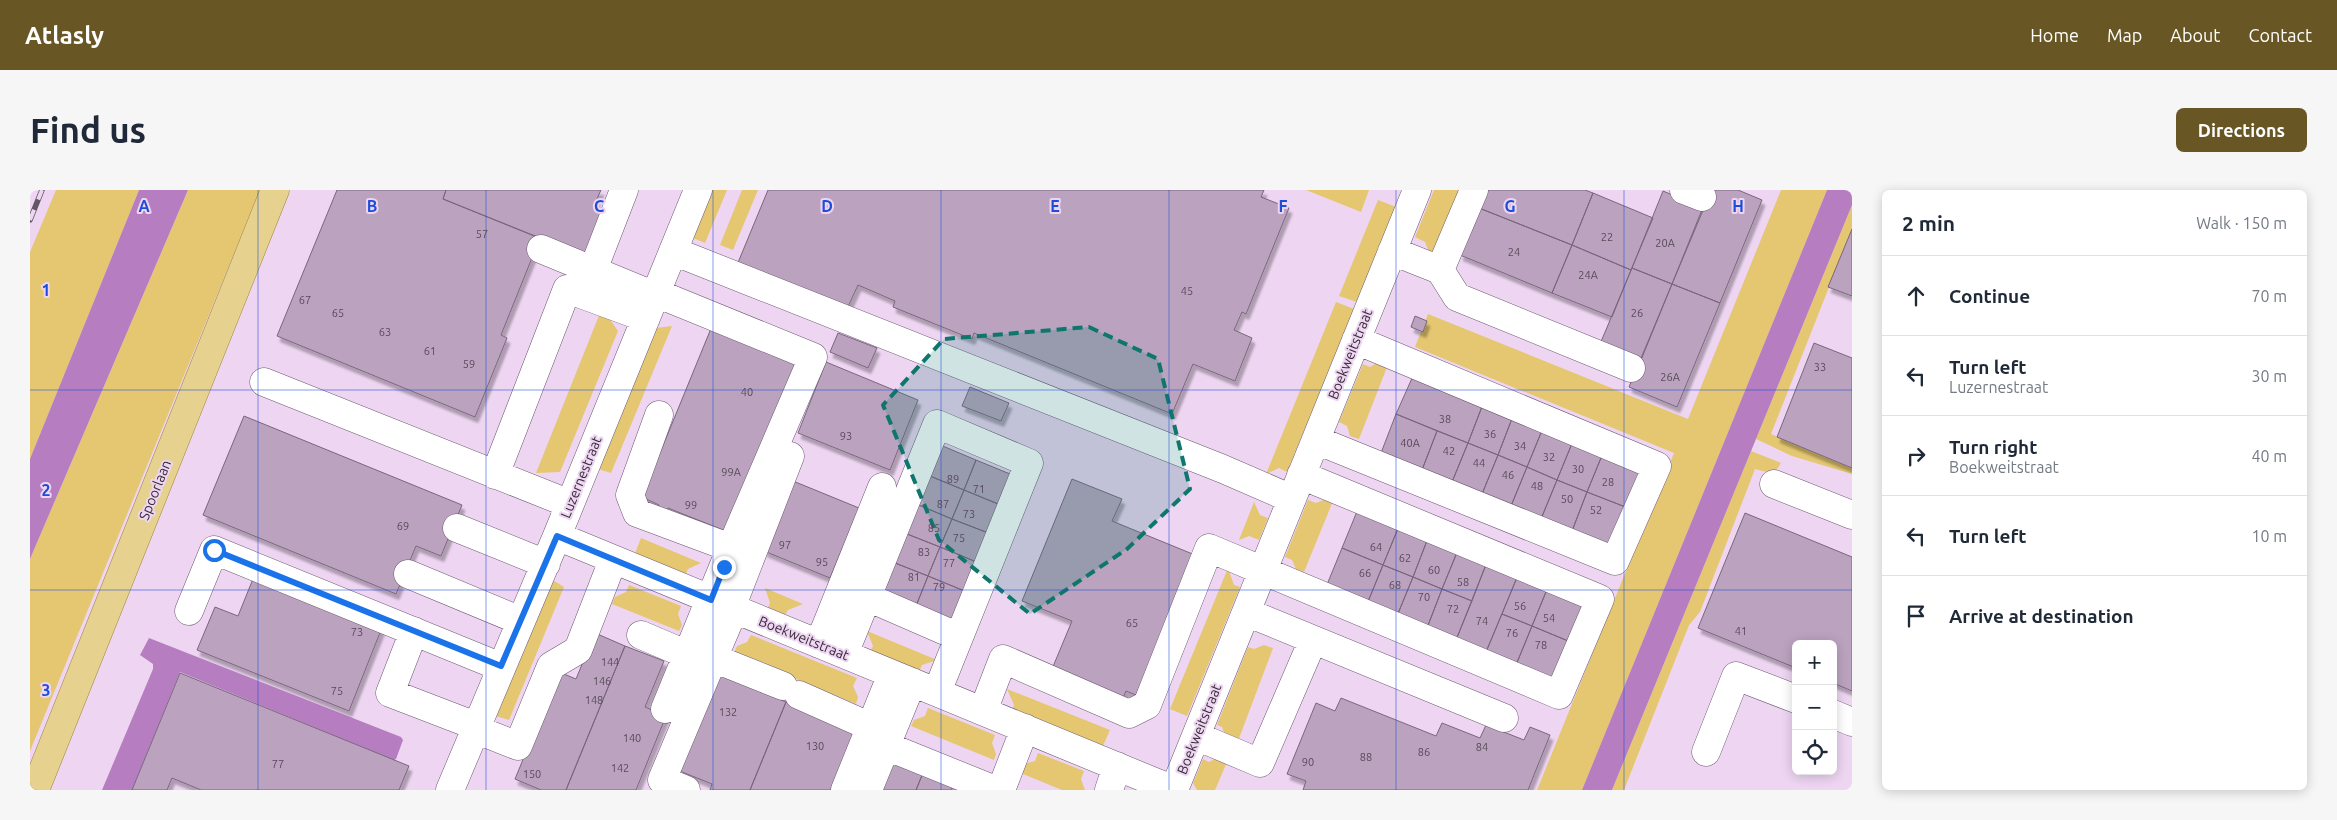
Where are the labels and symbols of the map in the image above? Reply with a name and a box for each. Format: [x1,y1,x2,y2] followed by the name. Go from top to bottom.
[138,197,150,215] text: A
[367,197,377,215] text: B
[594,197,604,215] text: C
[821,197,833,215] text: D
[1050,197,1060,215] text: E
[1279,197,1288,215] text: F
[1504,197,1516,215] text: G
[1732,197,1744,215] text: H
[476,228,488,240] house number: 57
[1601,231,1613,243] house number: 22
[1655,237,1676,249] house number: 20A
[1508,246,1520,258] house number: 24
[1578,269,1599,281] house number: 24A
[41,281,51,299] text: 1
[1181,285,1193,297] house number: 45
[299,294,311,306] house number: 67
[1325,306,1376,402] street label: Boekweitstraat
[332,307,344,319] house number: 65
[1631,307,1643,319] house number: 26
[379,326,391,338] house number: 63
[424,345,436,357] house number: 61
[463,358,475,370] house number: 59
[1814,361,1826,373] house number: 33
[1660,371,1681,383] house number: 26A
[741,386,753,398] house number: 40
[1439,413,1451,425] house number: 38
[1484,428,1496,440] house number: 36
[840,430,852,442] house number: 93
[557,433,605,520] street label: Luzernestraat
[1400,437,1421,449] house number: 40A
[1514,440,1526,452] house number: 34
[1443,445,1455,457] house number: 42
[1543,451,1555,463] house number: 32
[1473,457,1485,469] house number: 44
[136,458,174,522] street label: Spoorlaan
[1572,463,1584,475] house number: 30
[721,466,742,478] house number: 99A
[1502,469,1514,481] house number: 46
[947,473,959,485] house number: 89
[1602,476,1614,488] house number: 28
[1531,480,1543,492] house number: 48
[41,481,51,499] text: 2
[973,483,985,495] house number: 71
[1561,493,1573,505] house number: 50
[937,498,949,510] house number: 87
[685,499,697,511] house number: 99
[1590,504,1602,516] house number: 52
[963,508,975,520] house number: 73
[397,520,409,532] house number: 69
[928,522,940,534] house number: 85
[953,532,965,544] house number: 75
[203,539,226,562] route start
[779,539,791,551] house number: 97
[1370,541,1382,553] house number: 64
[918,546,930,558] house number: 83
[1399,552,1411,564] house number: 62
[713,556,736,579] route end
[816,556,828,568] house number: 95
[943,557,955,569] house number: 77
[1428,564,1440,576] house number: 60
[1359,567,1371,579] house number: 66
[908,571,920,583] house number: 81
[1457,576,1469,588] house number: 58
[1389,579,1401,591] house number: 68
[933,581,945,593] house number: 79
[1418,591,1430,603] house number: 70
[1514,600,1526,612] house number: 56
[1447,603,1459,615] house number: 72
[1543,612,1555,624] house number: 54
[756,613,852,664] street label: Boekweitstraat
[1476,615,1488,627] house number: 74
[1126,617,1138,629] house number: 65
[1735,625,1747,637] house number: 41
[351,626,363,638] house number: 73
[1506,627,1518,639] house number: 76
[1535,639,1547,651] house number: 78
[601,656,619,668] house number: 144
[593,675,611,687] house number: 146
[41,681,51,699] text: 3
[1174,681,1225,777] street label: Boekweitstraat
[331,685,343,697] house number: 75
[585,694,603,706] house number: 148
[719,706,737,718] house number: 132
[623,732,641,744] house number: 140
[806,740,824,752] house number: 130
[1476,741,1488,753] house number: 84
[1418,746,1430,758] house number: 86
[1360,751,1372,763] house number: 88
[1302,756,1314,768] house number: 90
[272,758,284,770] house number: 77
[611,762,629,774] house number: 142
[523,768,541,780] house number: 150

